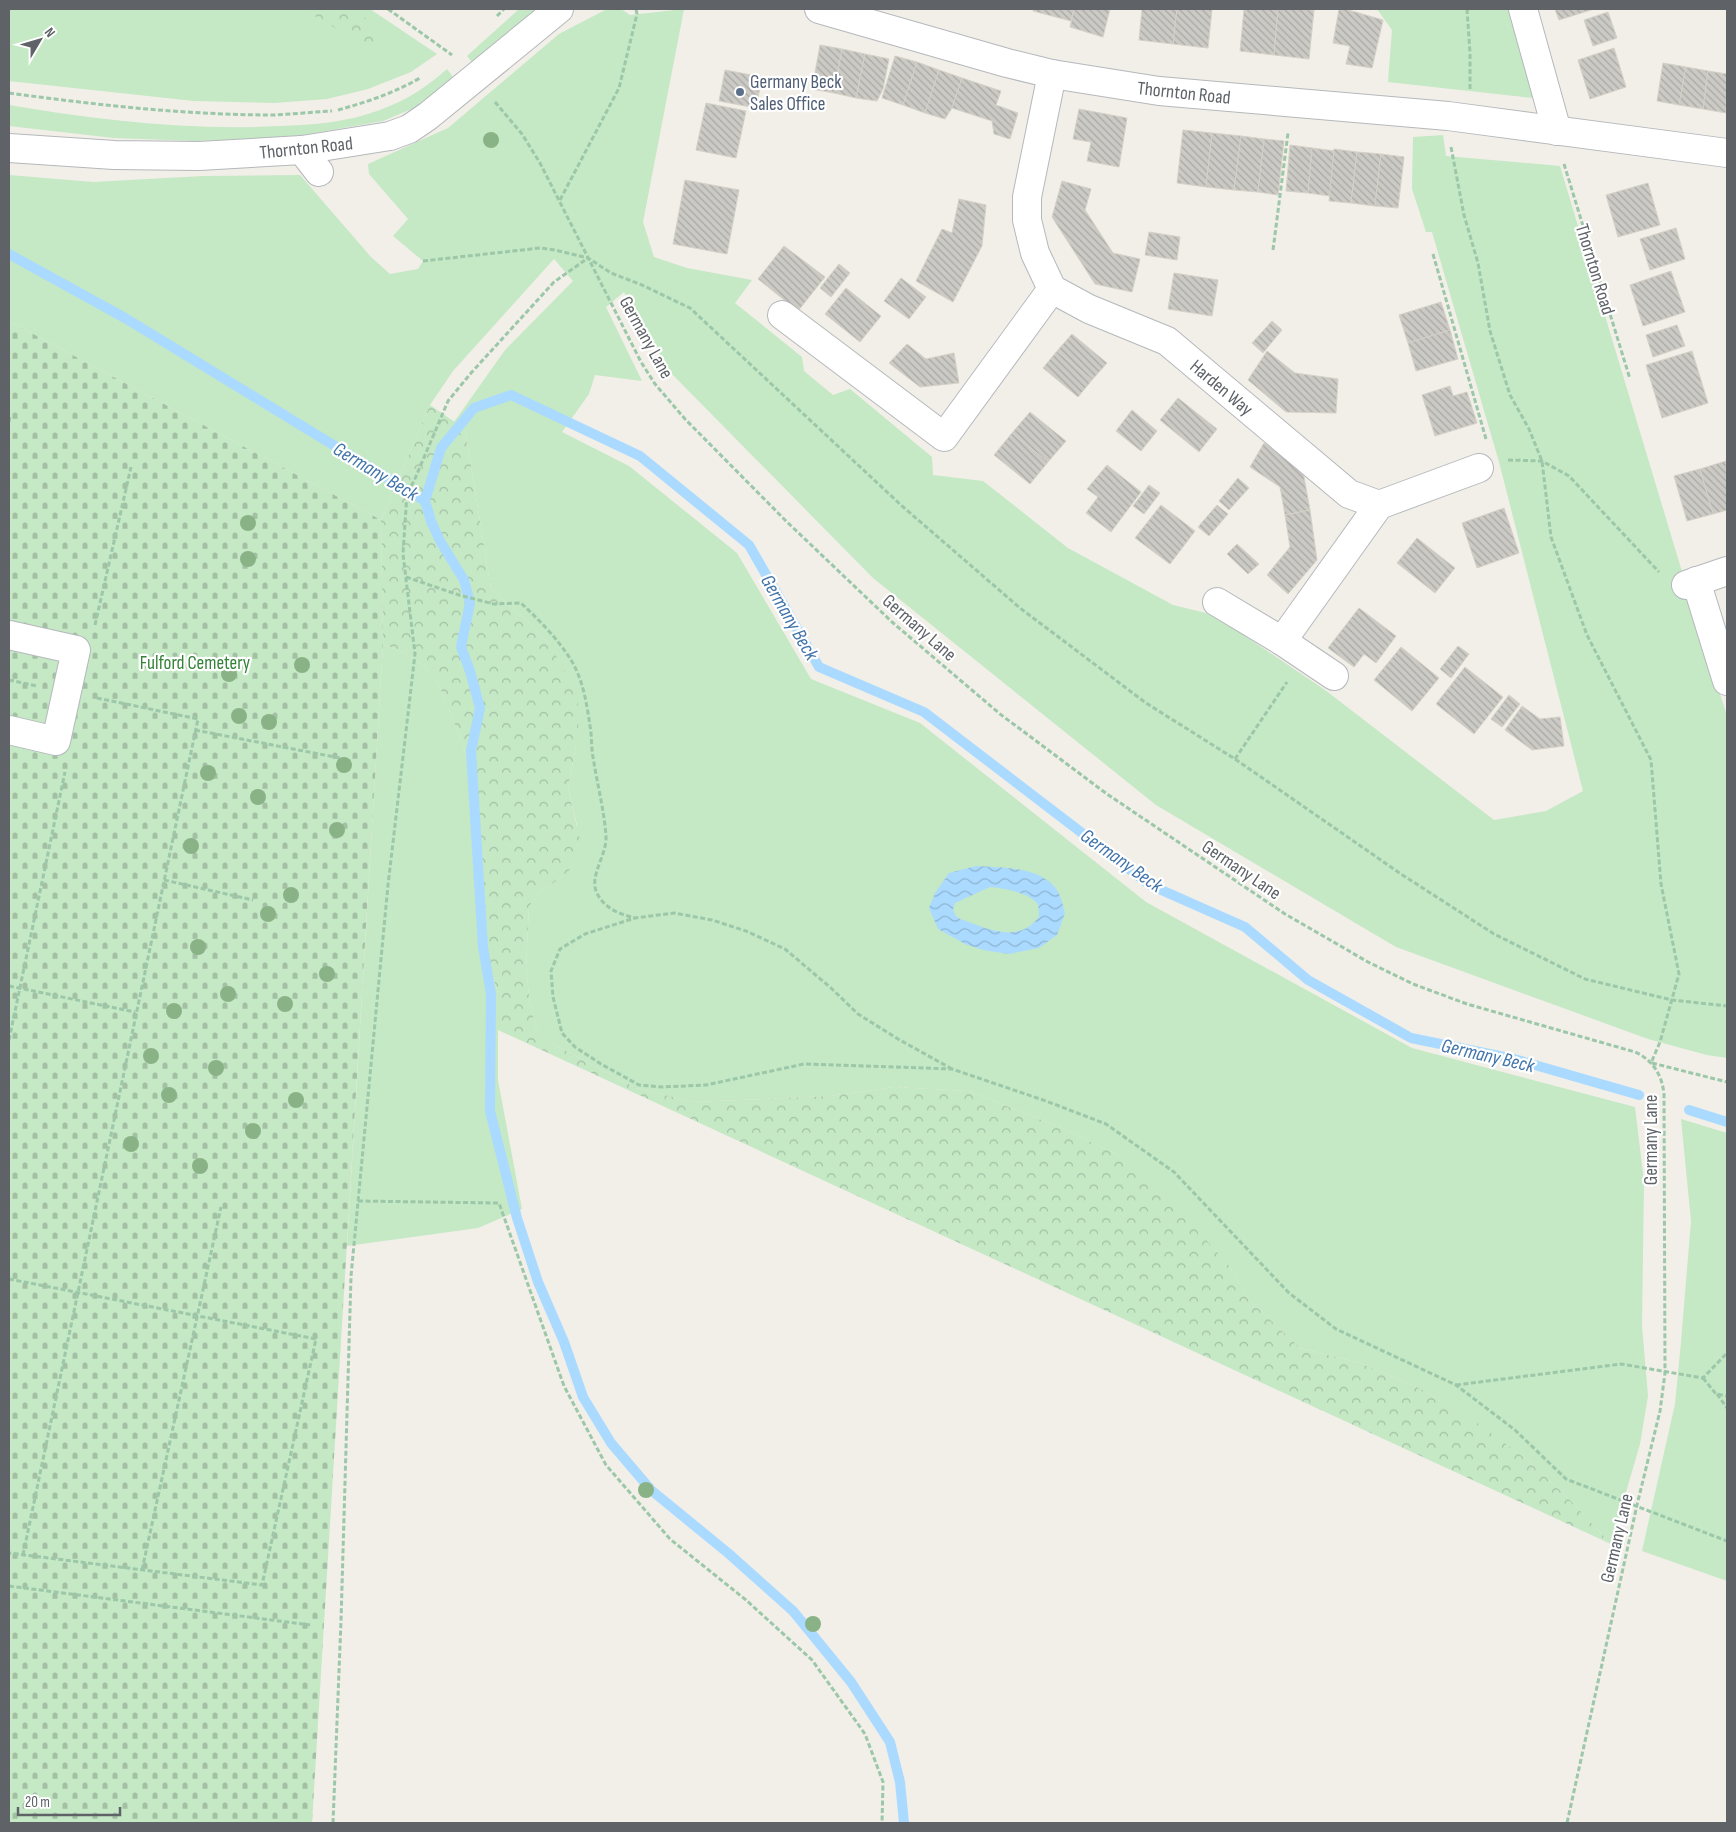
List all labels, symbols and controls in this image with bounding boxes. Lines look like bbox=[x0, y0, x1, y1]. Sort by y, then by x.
north arrow bbox=[15, 15, 65, 65]
text: N bbox=[41, 24, 59, 40]
place label: Germany Beck Sales Office bbox=[750, 71, 842, 116]
street label: Thornton Road bbox=[1136, 77, 1232, 110]
marker: Germany Beck Sales Office bbox=[734, 86, 746, 98]
street label: Thornton Road bbox=[258, 132, 354, 165]
street label: Thornton Road bbox=[1570, 221, 1619, 318]
street label: Germany Lane bbox=[614, 293, 678, 383]
street label: Harden Way bbox=[1185, 355, 1258, 422]
water label: Germany Beck bbox=[329, 437, 423, 507]
water label: Germany Beck bbox=[755, 570, 823, 665]
street label: Germany Lane bbox=[877, 590, 961, 667]
park label: Fulford Cemetery bbox=[140, 652, 251, 675]
water label: Germany Beck bbox=[1076, 824, 1168, 898]
street label: Germany Lane bbox=[1197, 835, 1285, 905]
water label: Germany Beck bbox=[1439, 1034, 1537, 1078]
street label: Germany Lane bbox=[1640, 1095, 1663, 1185]
street label: Germany Lane bbox=[1596, 1492, 1639, 1585]
scale bar bbox=[18, 1784, 120, 1816]
text: 20 m bbox=[25, 1793, 50, 1812]

